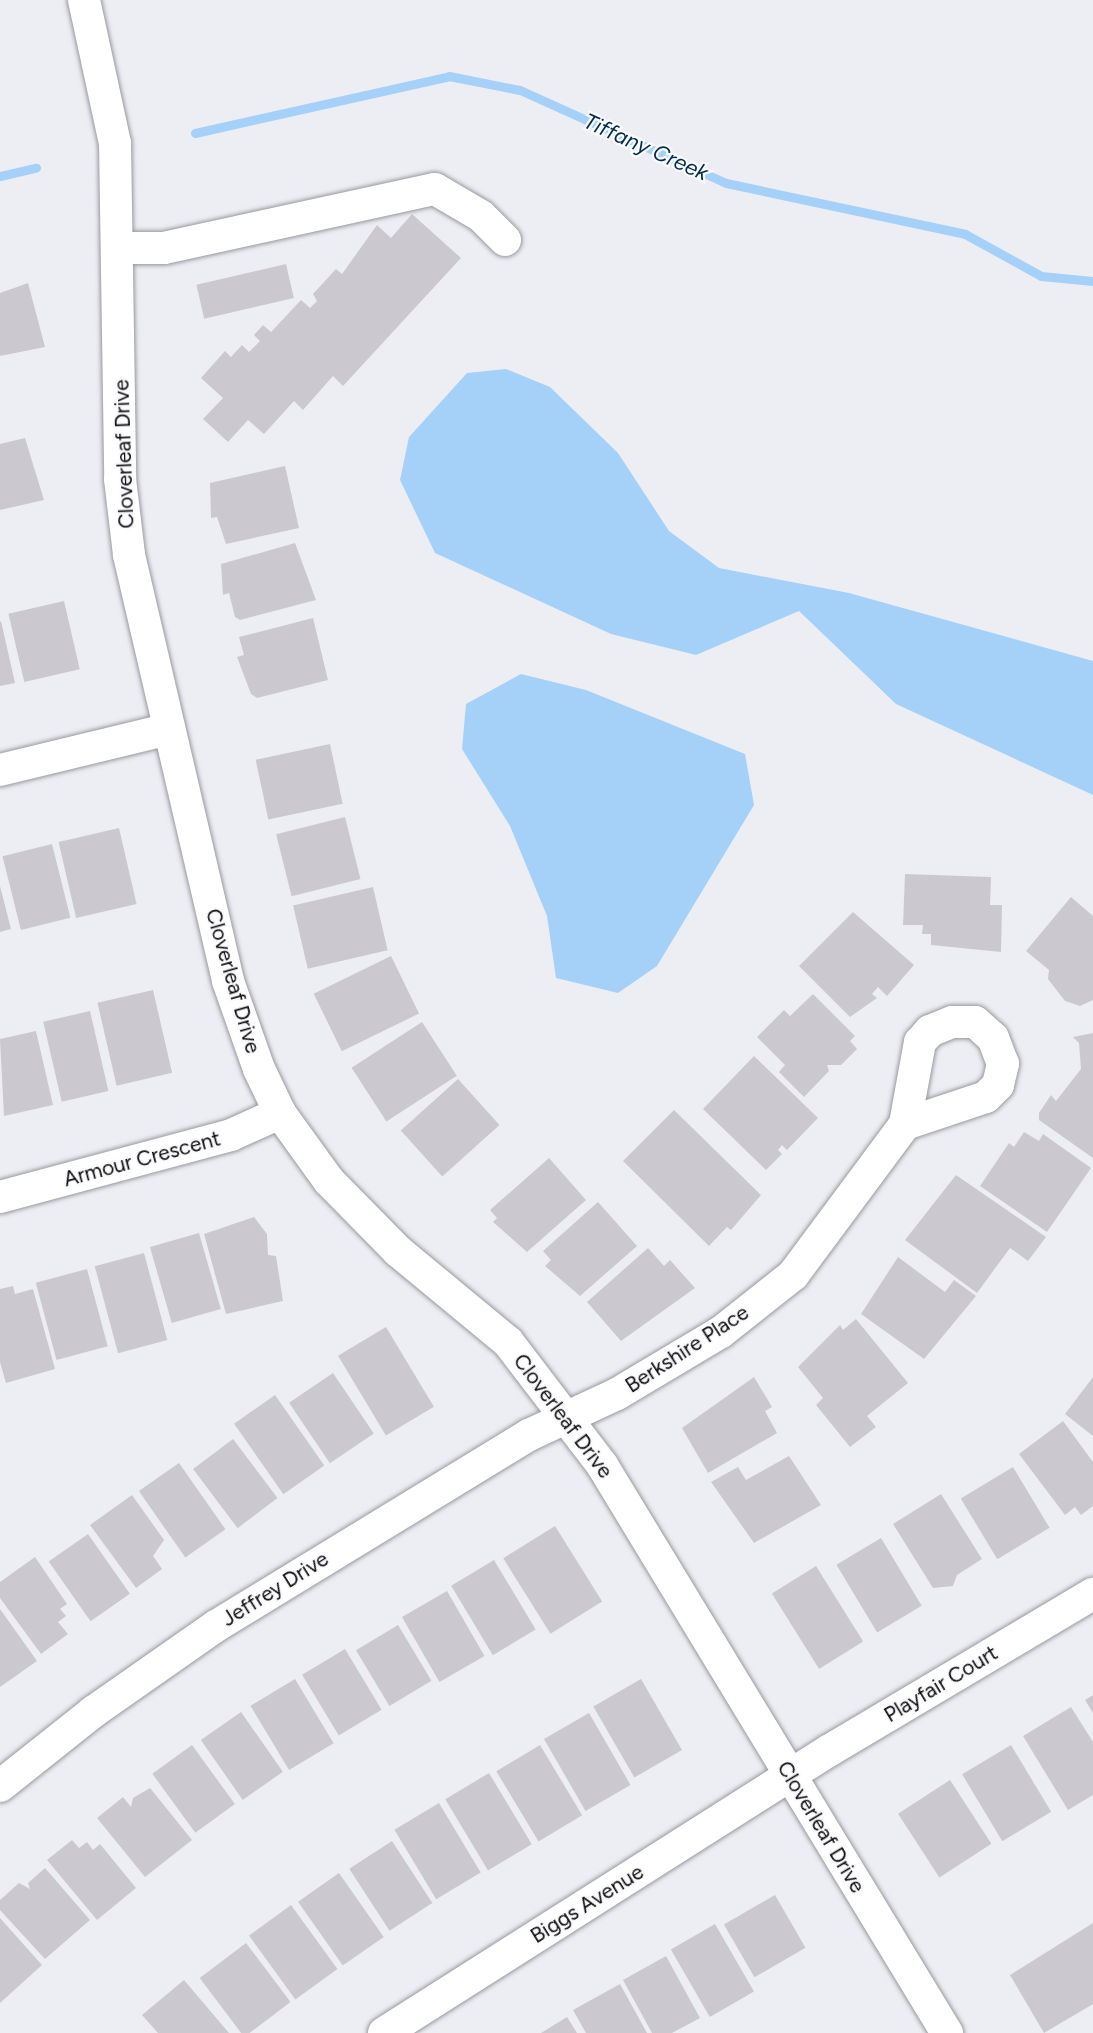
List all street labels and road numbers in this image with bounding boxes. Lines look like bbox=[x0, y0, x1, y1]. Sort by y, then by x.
street label: Cloverleaf Drive bbox=[109, 379, 139, 529]
street label: Cloverleaf Drive bbox=[200, 906, 266, 1056]
street label: Armour Crescent bbox=[61, 1126, 223, 1192]
street label: Berkshire Place bbox=[621, 1300, 753, 1398]
street label: Cloverleaf Drive bbox=[508, 1349, 618, 1483]
street label: Jeffrey Drive bbox=[217, 1546, 333, 1632]
street label: Playfair Court bbox=[880, 1640, 1002, 1728]
street label: Cloverleaf Drive bbox=[772, 1757, 870, 1897]
street label: Biggs Avenue bbox=[526, 1859, 648, 1949]

